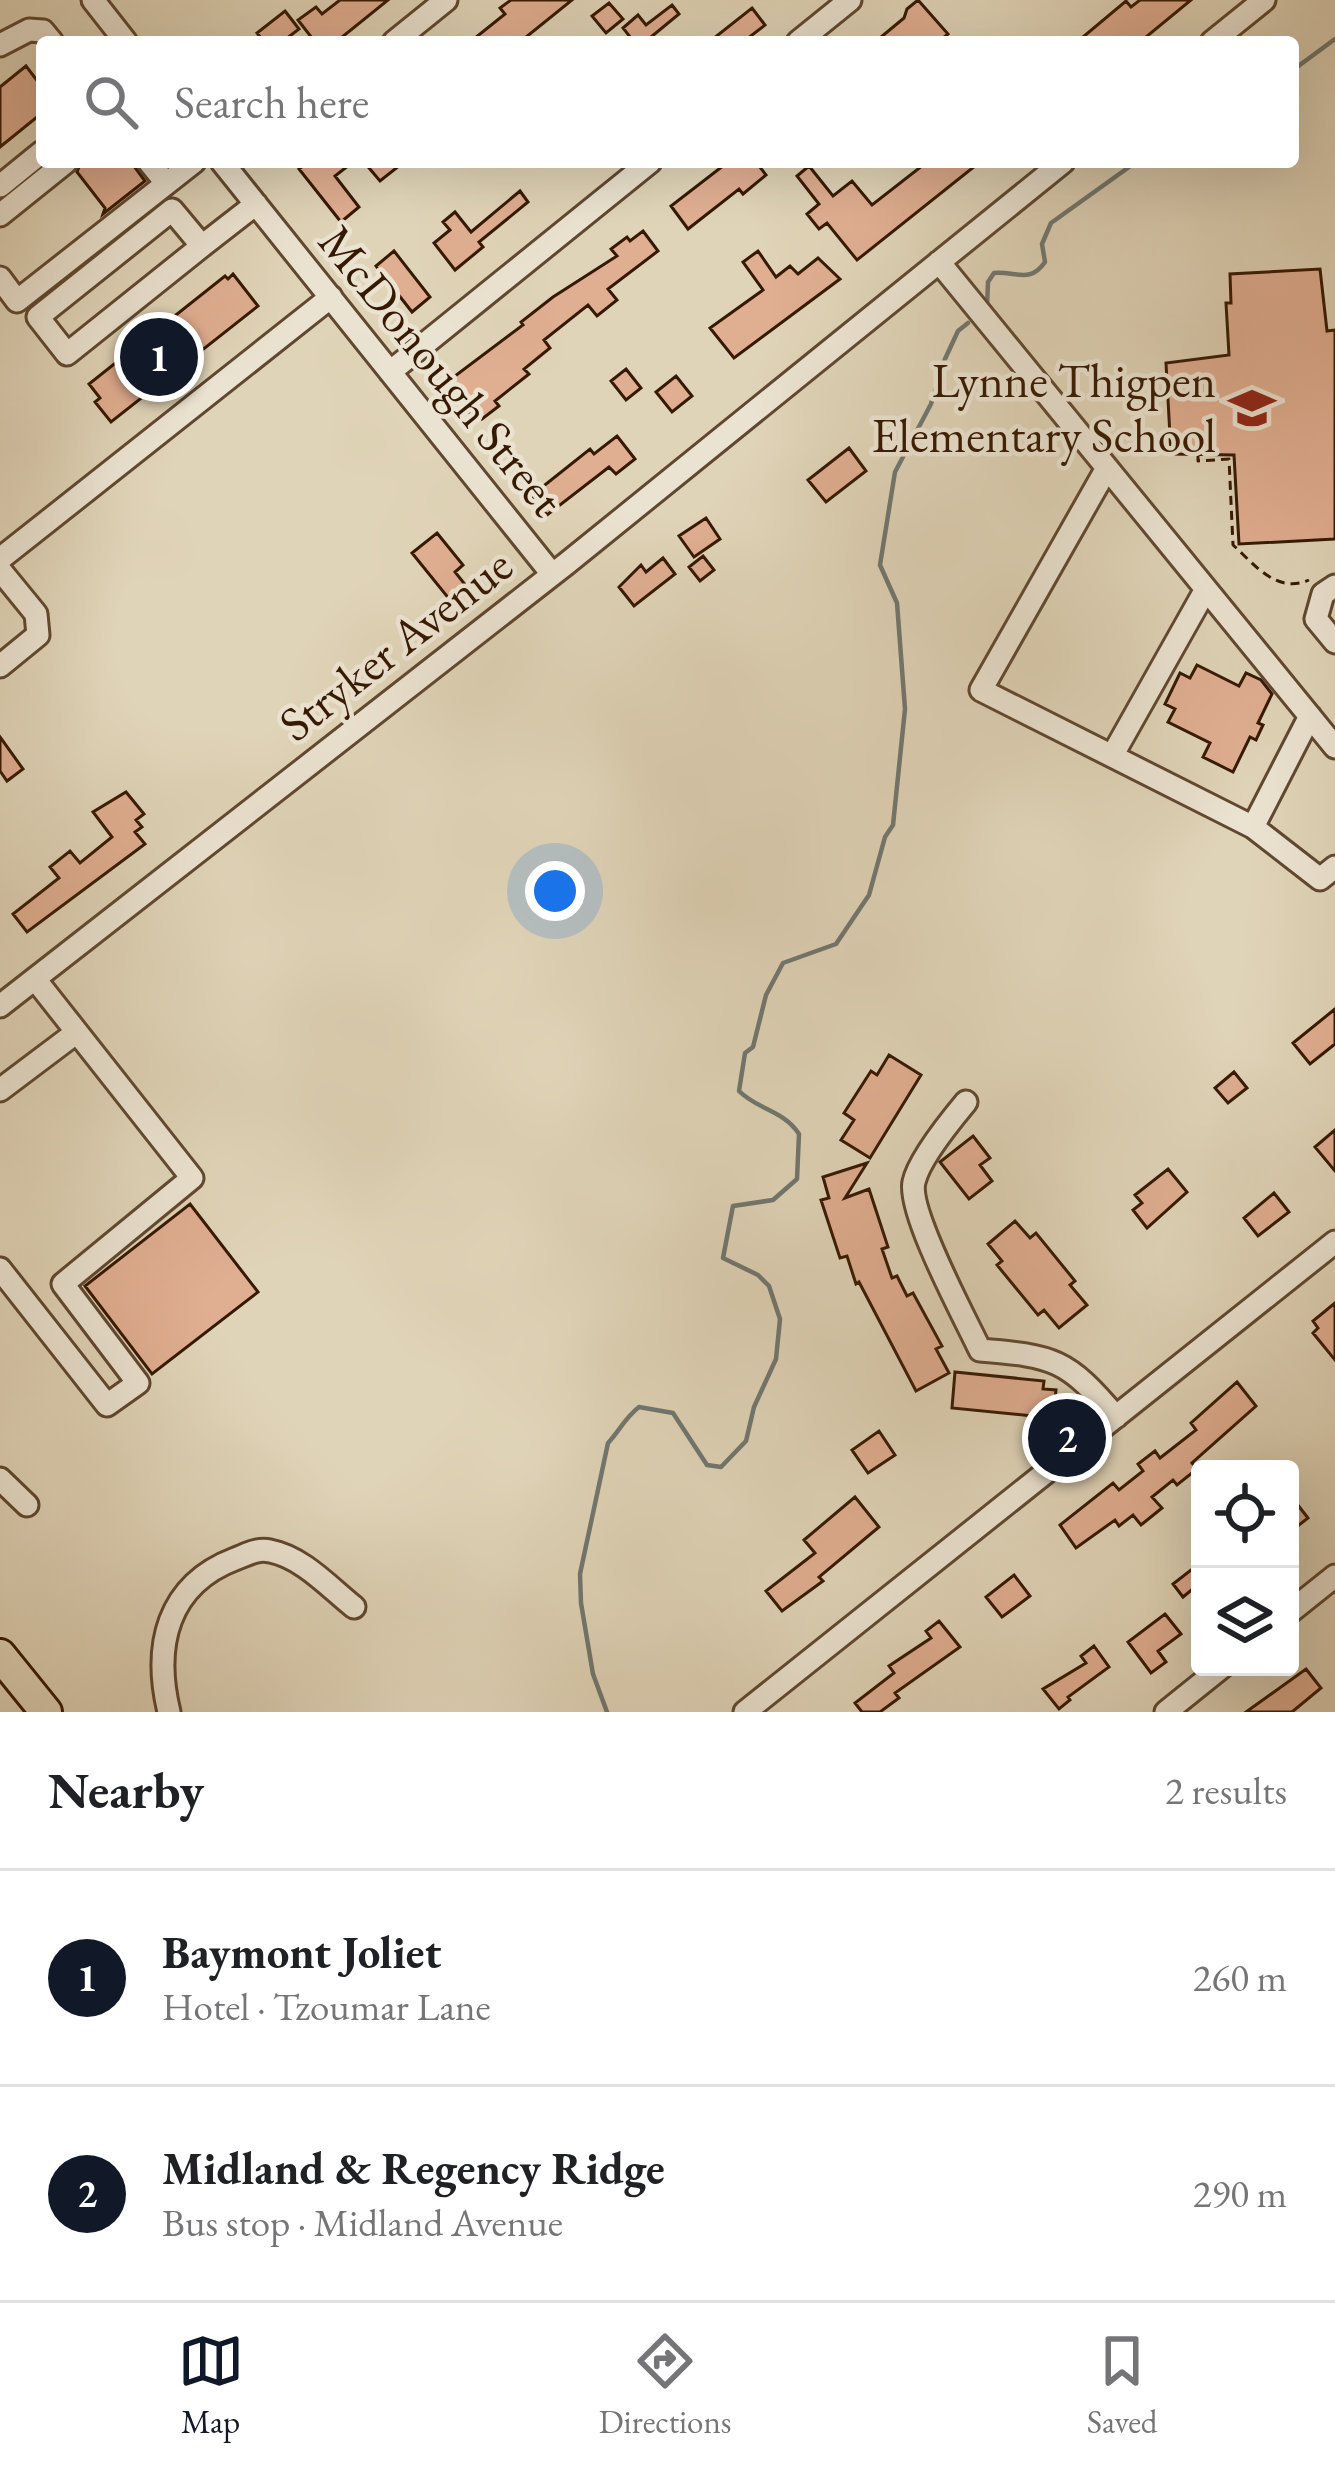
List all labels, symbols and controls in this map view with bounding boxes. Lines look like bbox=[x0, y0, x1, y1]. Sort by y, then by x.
search box bbox=[36, 36, 1299, 168]
icon: search bbox=[78, 69, 144, 135]
text: Search here bbox=[174, 73, 369, 131]
street label: McDonough Street bbox=[306, 212, 578, 528]
pin: 1 bbox=[120, 312, 198, 402]
place label: Lynne Thigpen Elementary School bbox=[872, 349, 1216, 466]
school or university icon: Lynne Thigpen Elementary School bbox=[1227, 383, 1277, 433]
street label: Stryker Avenue bbox=[266, 534, 524, 754]
your location bbox=[525, 861, 585, 921]
pin: 2 bbox=[1028, 1393, 1106, 1483]
map controls bbox=[1191, 1460, 1299, 1676]
button: locate bbox=[1191, 1460, 1299, 1568]
button: layers bbox=[1191, 1568, 1299, 1676]
text: Nearby bbox=[48, 1757, 204, 1823]
text: 2 results bbox=[1165, 1765, 1287, 1816]
text: Baymont Joliet bbox=[162, 1923, 441, 1981]
text: 1 bbox=[77, 1952, 97, 2003]
text: 260 m bbox=[1193, 1952, 1287, 2003]
text: Hotel · Tzoumar Lane bbox=[162, 1981, 491, 2032]
text: Midland & Regency Ridge bbox=[162, 2139, 665, 2197]
text: 2 bbox=[77, 2168, 97, 2219]
text: 290 m bbox=[1193, 2168, 1287, 2219]
text: Bus stop · Midland Avenue bbox=[162, 2197, 563, 2248]
tab: Map bbox=[178, 2328, 244, 2443]
tab: Directions bbox=[599, 2328, 732, 2443]
tab: Saved bbox=[1087, 2328, 1157, 2443]

